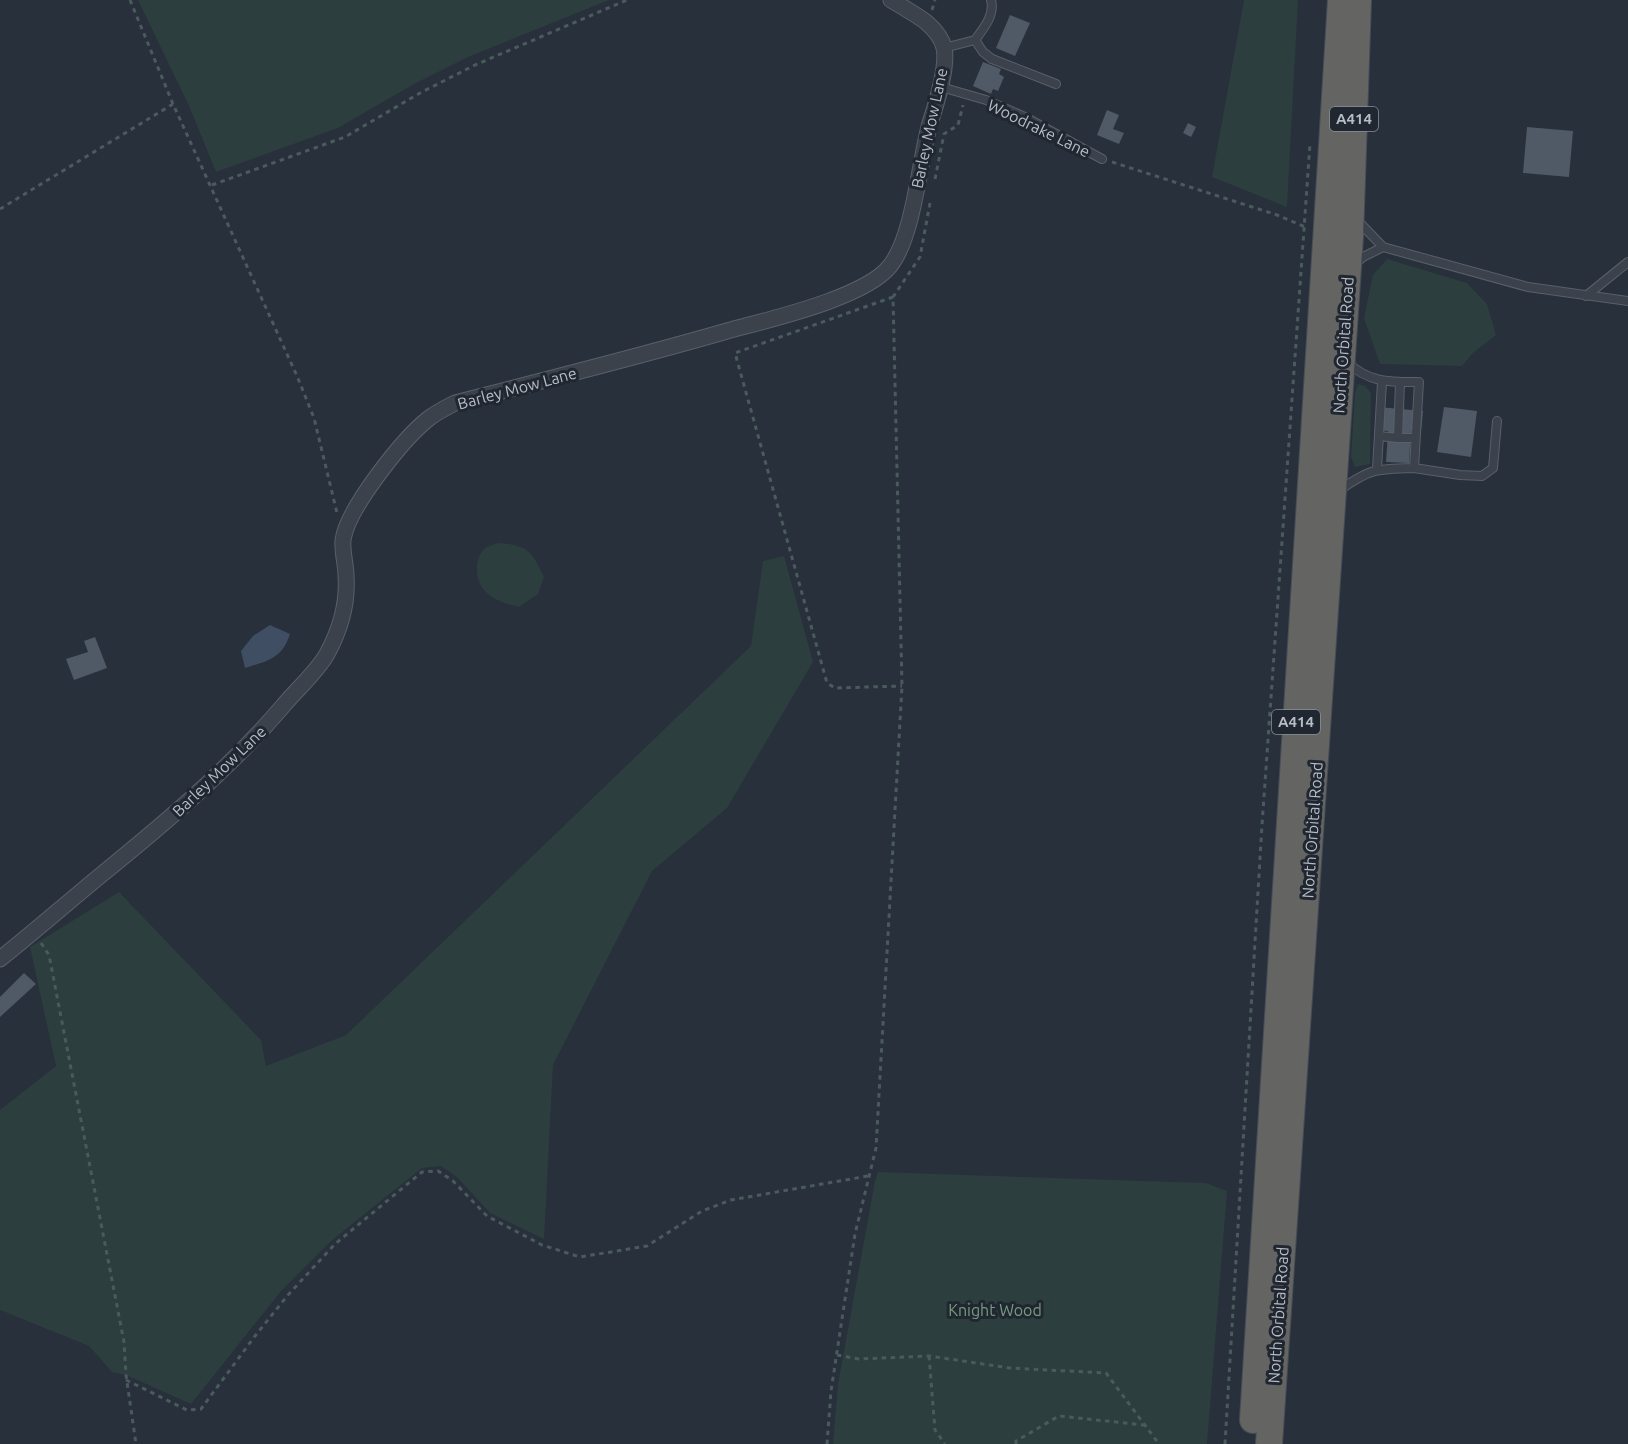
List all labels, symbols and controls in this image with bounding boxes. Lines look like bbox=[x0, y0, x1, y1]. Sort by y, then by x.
street label: Barley Mow Lane bbox=[907, 66, 951, 190]
street label: Woodrake Lane bbox=[985, 95, 1093, 161]
road number: A414 bbox=[1330, 107, 1378, 131]
street label: North Orbital Road bbox=[1329, 276, 1357, 414]
street label: Barley Mow Lane bbox=[455, 363, 579, 413]
road number: A414 bbox=[1272, 710, 1320, 734]
street label: Barley Mow Lane bbox=[169, 722, 269, 820]
street label: North Orbital Road bbox=[1298, 761, 1326, 899]
street label: North Orbital Road bbox=[1264, 1246, 1292, 1384]
park label: Knight Wood bbox=[948, 1301, 1042, 1319]

